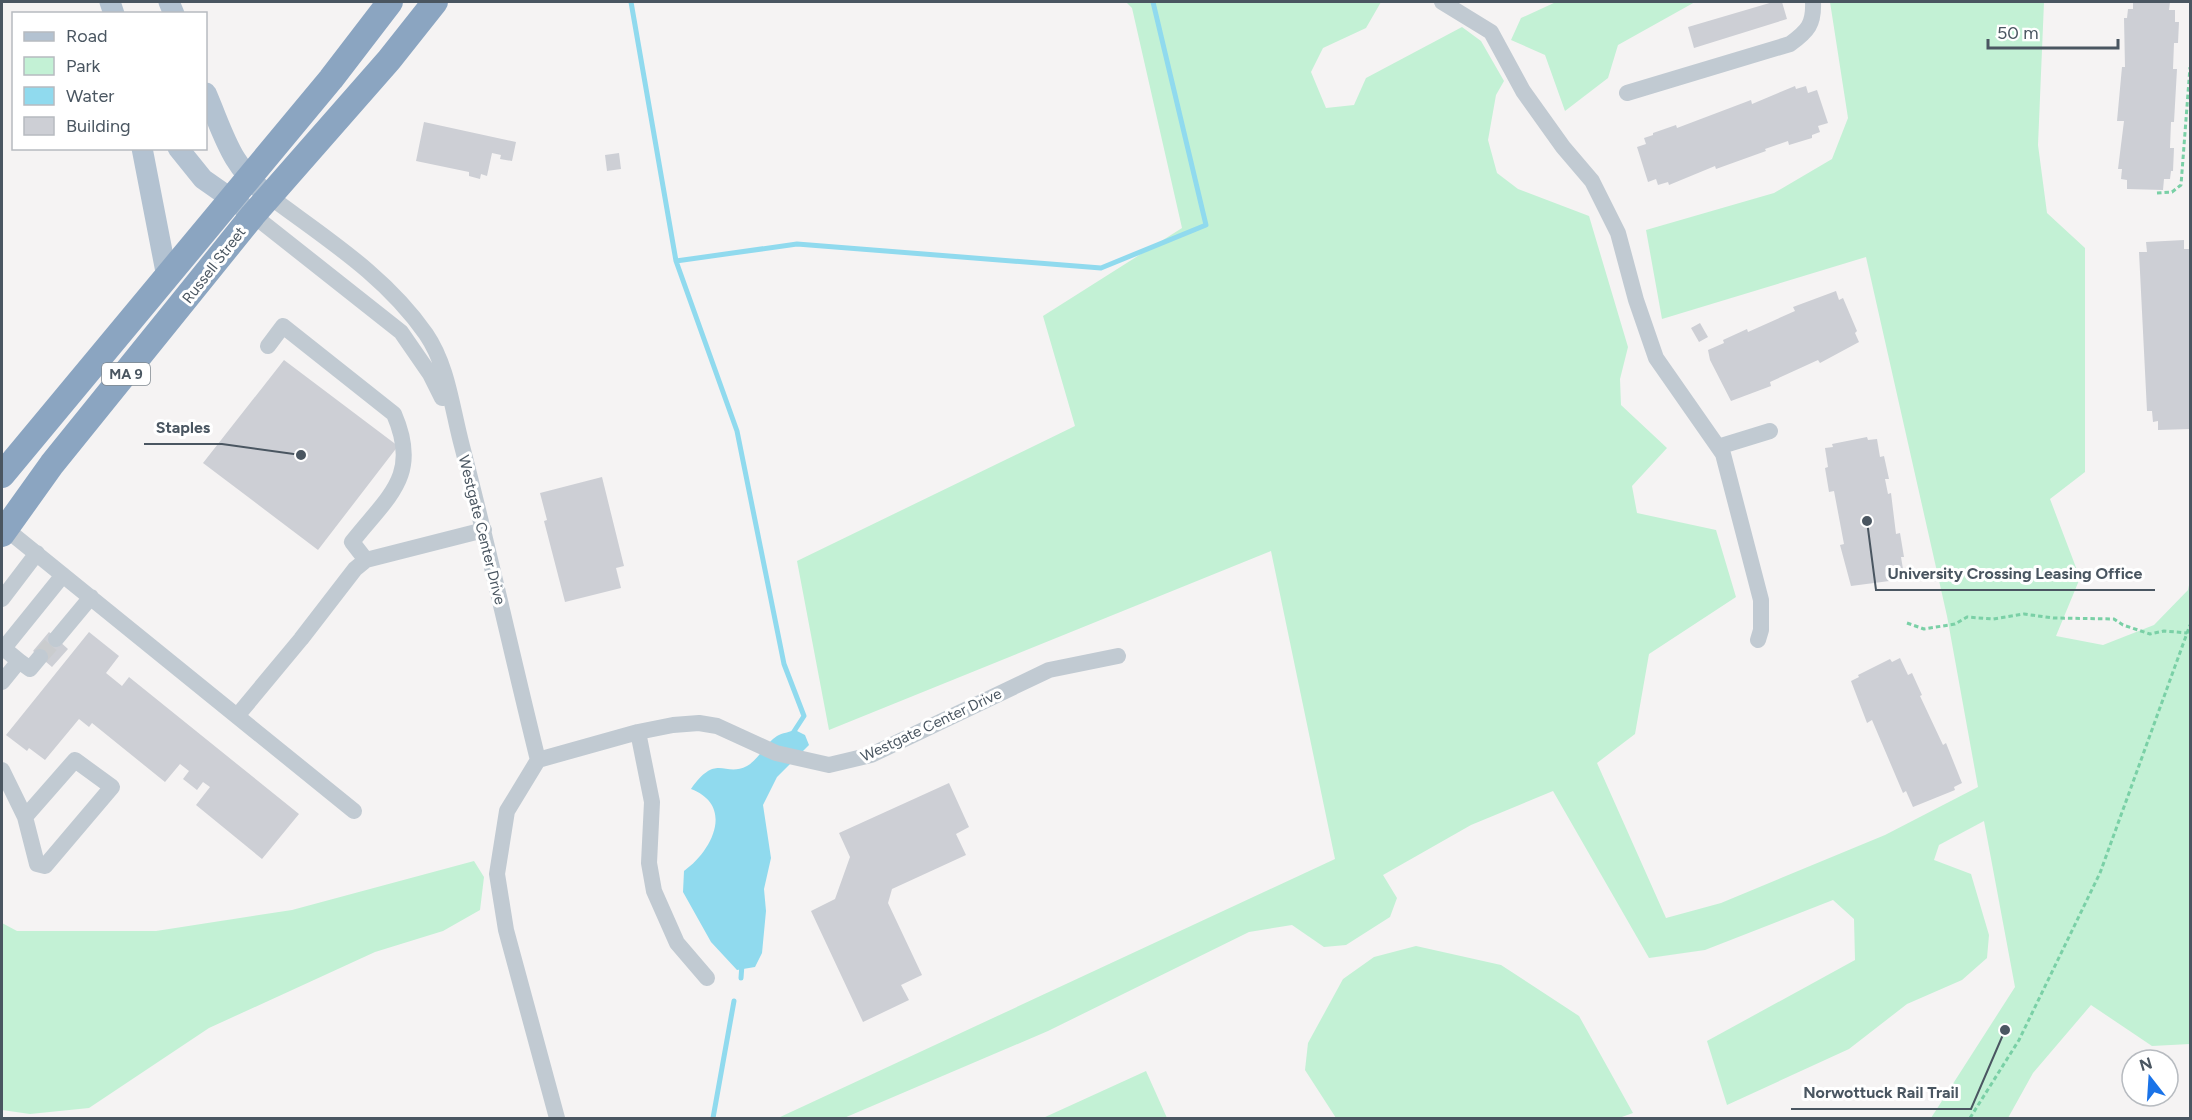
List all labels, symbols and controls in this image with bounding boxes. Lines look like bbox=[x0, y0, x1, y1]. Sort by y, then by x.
legend bbox=[12, 12, 207, 150]
scale bar bbox=[1988, 12, 2118, 50]
text: 50 m bbox=[1997, 22, 2039, 44]
text: Road bbox=[66, 25, 107, 47]
text: Park bbox=[66, 55, 101, 77]
text: Water bbox=[66, 85, 114, 107]
text: Building bbox=[66, 115, 131, 137]
street label: Russell Street bbox=[179, 223, 250, 307]
road number: MA 9 bbox=[102, 363, 150, 385]
callout: Staples bbox=[144, 410, 222, 444]
text: Staples bbox=[156, 418, 211, 437]
street label: Westgate Center Drive bbox=[455, 453, 509, 607]
callout: University Crossing Leasing Office bbox=[1876, 556, 2155, 590]
text: University Crossing Leasing Office bbox=[1888, 564, 2143, 583]
street label: Westgate Center Drive bbox=[858, 684, 1004, 766]
north arrow bbox=[2120, 1048, 2180, 1108]
text: N bbox=[2137, 1053, 2154, 1075]
callout: Norwottuck Rail Trail bbox=[1791, 1075, 1971, 1109]
text: Norwottuck Rail Trail bbox=[1803, 1083, 1959, 1102]

